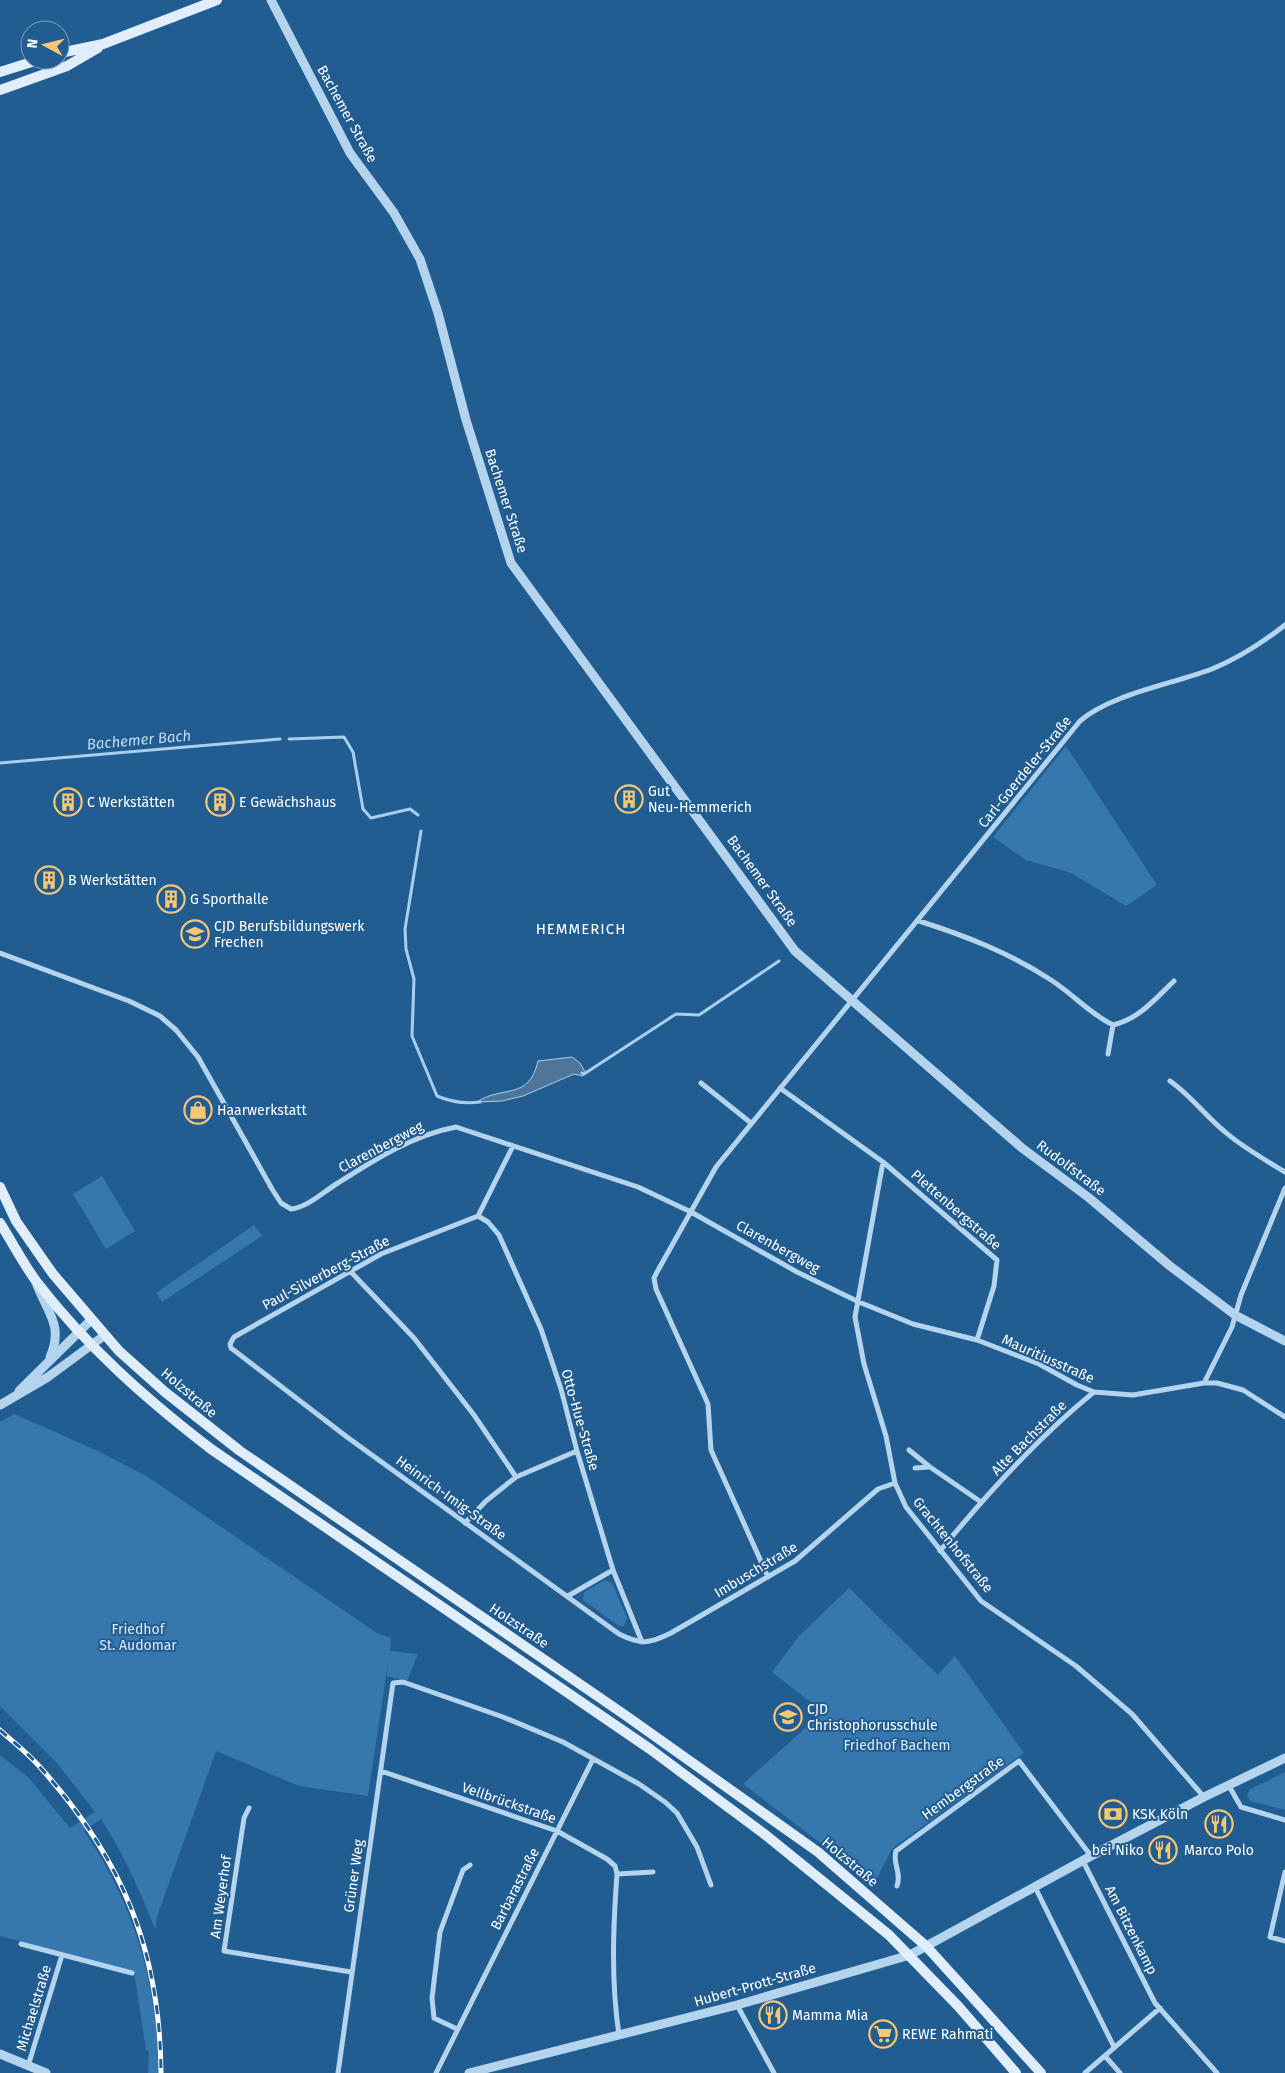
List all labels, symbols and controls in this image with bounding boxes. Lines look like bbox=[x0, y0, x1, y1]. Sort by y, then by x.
north arrow bbox=[20, 20, 70, 70]
text: N bbox=[24, 38, 42, 49]
street label: Bachemer Straße bbox=[313, 62, 381, 166]
street label: Bachemer Straße bbox=[481, 447, 531, 555]
street label: Carl-Goerdeler-Straße bbox=[975, 713, 1075, 831]
water label: Bachemer Bach bbox=[86, 726, 192, 754]
place label: Gut Neu-Hemmerich bbox=[648, 783, 752, 816]
building icon: Gut Neu-Hemmerich bbox=[614, 784, 644, 814]
building icon: C Werkstätten bbox=[53, 787, 83, 817]
building icon: E Gewächshaus bbox=[205, 787, 235, 817]
place label: C Werkstätten bbox=[87, 794, 175, 811]
place label: E Gewächshaus bbox=[239, 794, 337, 811]
street label: Bachemer Straße bbox=[723, 832, 801, 930]
building icon: B Werkstätten bbox=[34, 865, 64, 895]
place label: B Werkstätten bbox=[68, 872, 157, 889]
building icon: G Sporthalle bbox=[156, 884, 186, 914]
place label: G Sporthalle bbox=[190, 891, 269, 908]
place label: CJD Berufsbildungswerk Frechen bbox=[214, 918, 365, 951]
school or university icon: CJD Berufsbildungswerk Frechen bbox=[180, 919, 210, 949]
district label: HEMMERICH bbox=[536, 920, 626, 938]
shop icon: Haarwerkstatt bbox=[183, 1095, 213, 1125]
place label: Haarwerkstatt bbox=[217, 1102, 307, 1119]
street label: Clarenbergweg bbox=[336, 1117, 427, 1176]
street label: Rudolfstraße bbox=[1033, 1137, 1109, 1199]
street label: Plettenbergstraße bbox=[907, 1166, 1005, 1254]
street label: Clarenbergweg bbox=[733, 1217, 824, 1277]
street label: Paul-Silverberg-Straße bbox=[259, 1232, 393, 1314]
street label: Mauritiusstraße bbox=[999, 1331, 1097, 1387]
street label: Holzstraße bbox=[157, 1365, 221, 1421]
street label: Otto-Hue-Straße bbox=[557, 1367, 603, 1473]
street label: Alte Bachstraße bbox=[988, 1397, 1070, 1479]
street label: Heinrich-Imig-Straße bbox=[392, 1452, 510, 1544]
street label: Grachtenhofstraße bbox=[909, 1494, 997, 1596]
street label: Imbuschstraße bbox=[711, 1538, 801, 1602]
street label: Holzstraße bbox=[486, 1600, 552, 1652]
park label: Friedhof St. Audomar bbox=[99, 1621, 177, 1654]
place label: CJD Christophorusschule bbox=[807, 1701, 938, 1734]
school or university icon: CJD Christophorusschule bbox=[773, 1702, 803, 1732]
park label: Friedhof Bachem bbox=[843, 1737, 951, 1754]
street label: Hembergstraße bbox=[919, 1752, 1007, 1824]
street label: Vellbrückstraße bbox=[459, 1779, 559, 1827]
bank icon: KSK Köln bbox=[1098, 1799, 1128, 1829]
place label: KSK Köln bbox=[1132, 1806, 1188, 1823]
restaurant icon: Marco Polo bbox=[1204, 1809, 1234, 1839]
street label: Holzstraße bbox=[818, 1834, 882, 1890]
restaurant icon: bei Niko bbox=[1148, 1835, 1178, 1865]
street label: Grüner Weg bbox=[340, 1838, 368, 1914]
place label: bei Niko bbox=[1092, 1842, 1144, 1859]
place label: Marco Polo bbox=[1184, 1842, 1254, 1859]
street label: Barbarastraße bbox=[487, 1845, 543, 1933]
street label: Am Weyerhof bbox=[207, 1853, 235, 1940]
street label: Am Bitzenkamp bbox=[1101, 1882, 1161, 1978]
street label: Hubert-Prott-Straße bbox=[692, 1959, 818, 2011]
street label: Michaelstraße bbox=[13, 1963, 55, 2053]
restaurant icon: Mamma Mia bbox=[758, 2000, 788, 2030]
place label: Mamma Mia bbox=[792, 2007, 868, 2024]
supermarket icon: REWE Rahmati bbox=[868, 2019, 898, 2049]
place label: REWE Rahmati bbox=[902, 2026, 994, 2043]

